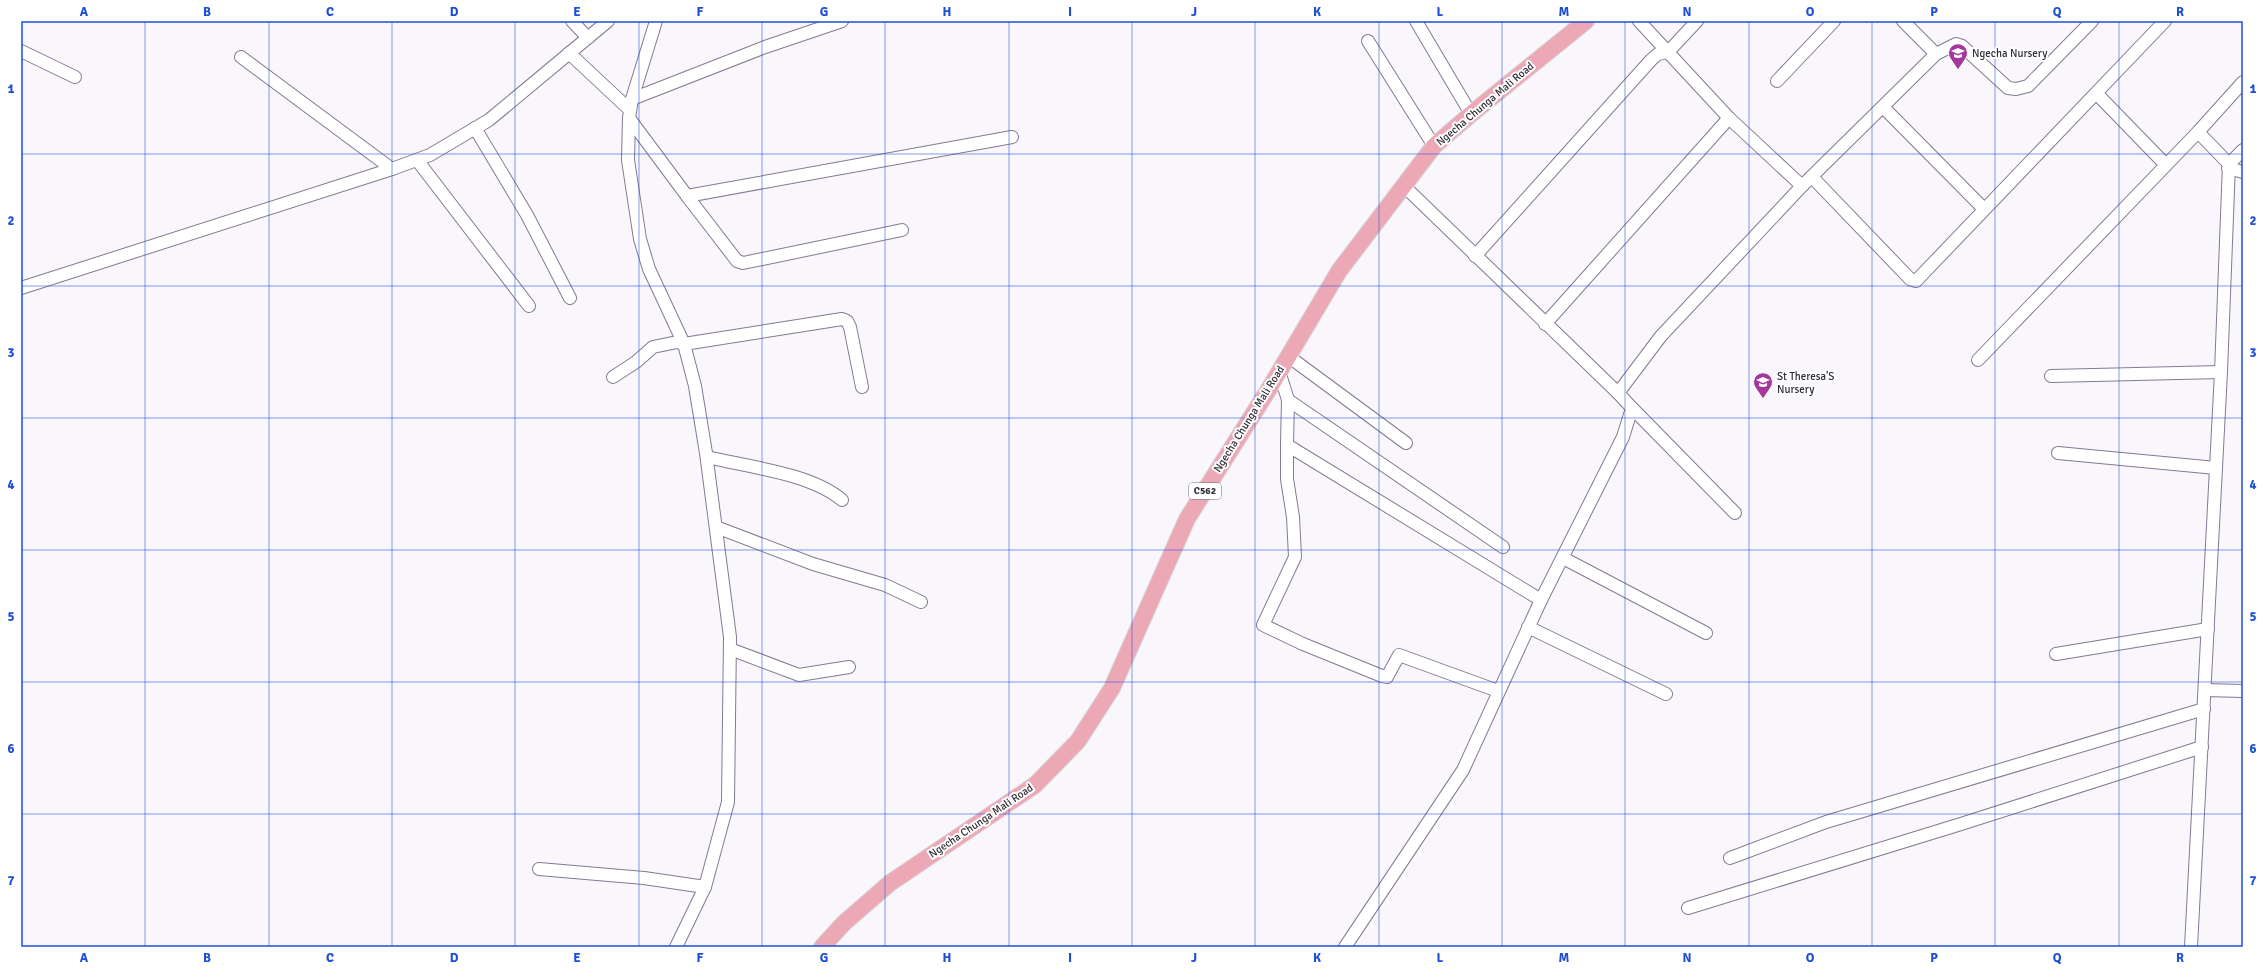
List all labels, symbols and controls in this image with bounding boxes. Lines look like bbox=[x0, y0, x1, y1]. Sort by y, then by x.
text: A bbox=[80, 4, 89, 20]
text: B bbox=[203, 4, 211, 20]
text: C bbox=[326, 4, 334, 20]
text: D bbox=[450, 4, 459, 20]
text: E bbox=[573, 4, 581, 20]
text: F bbox=[697, 4, 704, 20]
text: G bbox=[820, 4, 828, 20]
text: H bbox=[943, 4, 951, 20]
text: I bbox=[1068, 4, 1072, 20]
text: J bbox=[1191, 4, 1197, 20]
text: K bbox=[1313, 4, 1321, 20]
text: L bbox=[1437, 4, 1444, 20]
text: M bbox=[1559, 4, 1570, 20]
text: N bbox=[1682, 4, 1692, 20]
text: O bbox=[1806, 4, 1815, 20]
text: P bbox=[1930, 4, 1938, 20]
text: Q bbox=[2053, 4, 2062, 20]
text: R bbox=[2176, 4, 2184, 20]
school or university icon: Ngecha Nursery bbox=[1947, 42, 1969, 70]
place label: Ngecha Nursery bbox=[1972, 47, 2048, 60]
street label: Ngecha Chunga Mali Road bbox=[1434, 59, 1536, 149]
text: 1 bbox=[7, 81, 15, 97]
text: 1 bbox=[2249, 81, 2257, 97]
text: 2 bbox=[7, 213, 15, 229]
text: 2 bbox=[2249, 213, 2257, 229]
text: 3 bbox=[7, 345, 15, 361]
text: 3 bbox=[2249, 345, 2257, 361]
street label: Ngecha Chunga Mali Road bbox=[1211, 363, 1287, 475]
place label: St Theresa'S Nursery bbox=[1777, 370, 1834, 396]
school or university icon: St Theresa'S Nursery bbox=[1752, 371, 1774, 399]
text: 4 bbox=[7, 477, 15, 493]
text: 4 bbox=[2249, 477, 2257, 493]
road number: C562 bbox=[1189, 483, 1221, 499]
text: 5 bbox=[7, 609, 15, 625]
text: 5 bbox=[2249, 609, 2257, 625]
text: 6 bbox=[7, 741, 15, 757]
text: 6 bbox=[2249, 741, 2257, 757]
street label: Ngecha Chunga Mali Road bbox=[926, 781, 1036, 861]
text: 7 bbox=[7, 873, 15, 889]
text: 7 bbox=[2249, 873, 2257, 889]
text: A bbox=[80, 950, 89, 966]
text: B bbox=[203, 950, 211, 966]
text: C bbox=[326, 950, 334, 966]
text: D bbox=[450, 950, 459, 966]
text: E bbox=[573, 950, 581, 966]
text: F bbox=[697, 950, 704, 966]
text: G bbox=[820, 950, 828, 966]
text: H bbox=[943, 950, 951, 966]
text: I bbox=[1068, 950, 1072, 966]
text: J bbox=[1191, 950, 1197, 966]
text: K bbox=[1313, 950, 1321, 966]
text: L bbox=[1437, 950, 1444, 966]
text: M bbox=[1559, 950, 1570, 966]
text: N bbox=[1682, 950, 1692, 966]
text: O bbox=[1806, 950, 1815, 966]
text: P bbox=[1930, 950, 1938, 966]
text: Q bbox=[2053, 950, 2062, 966]
text: R bbox=[2176, 950, 2184, 966]

